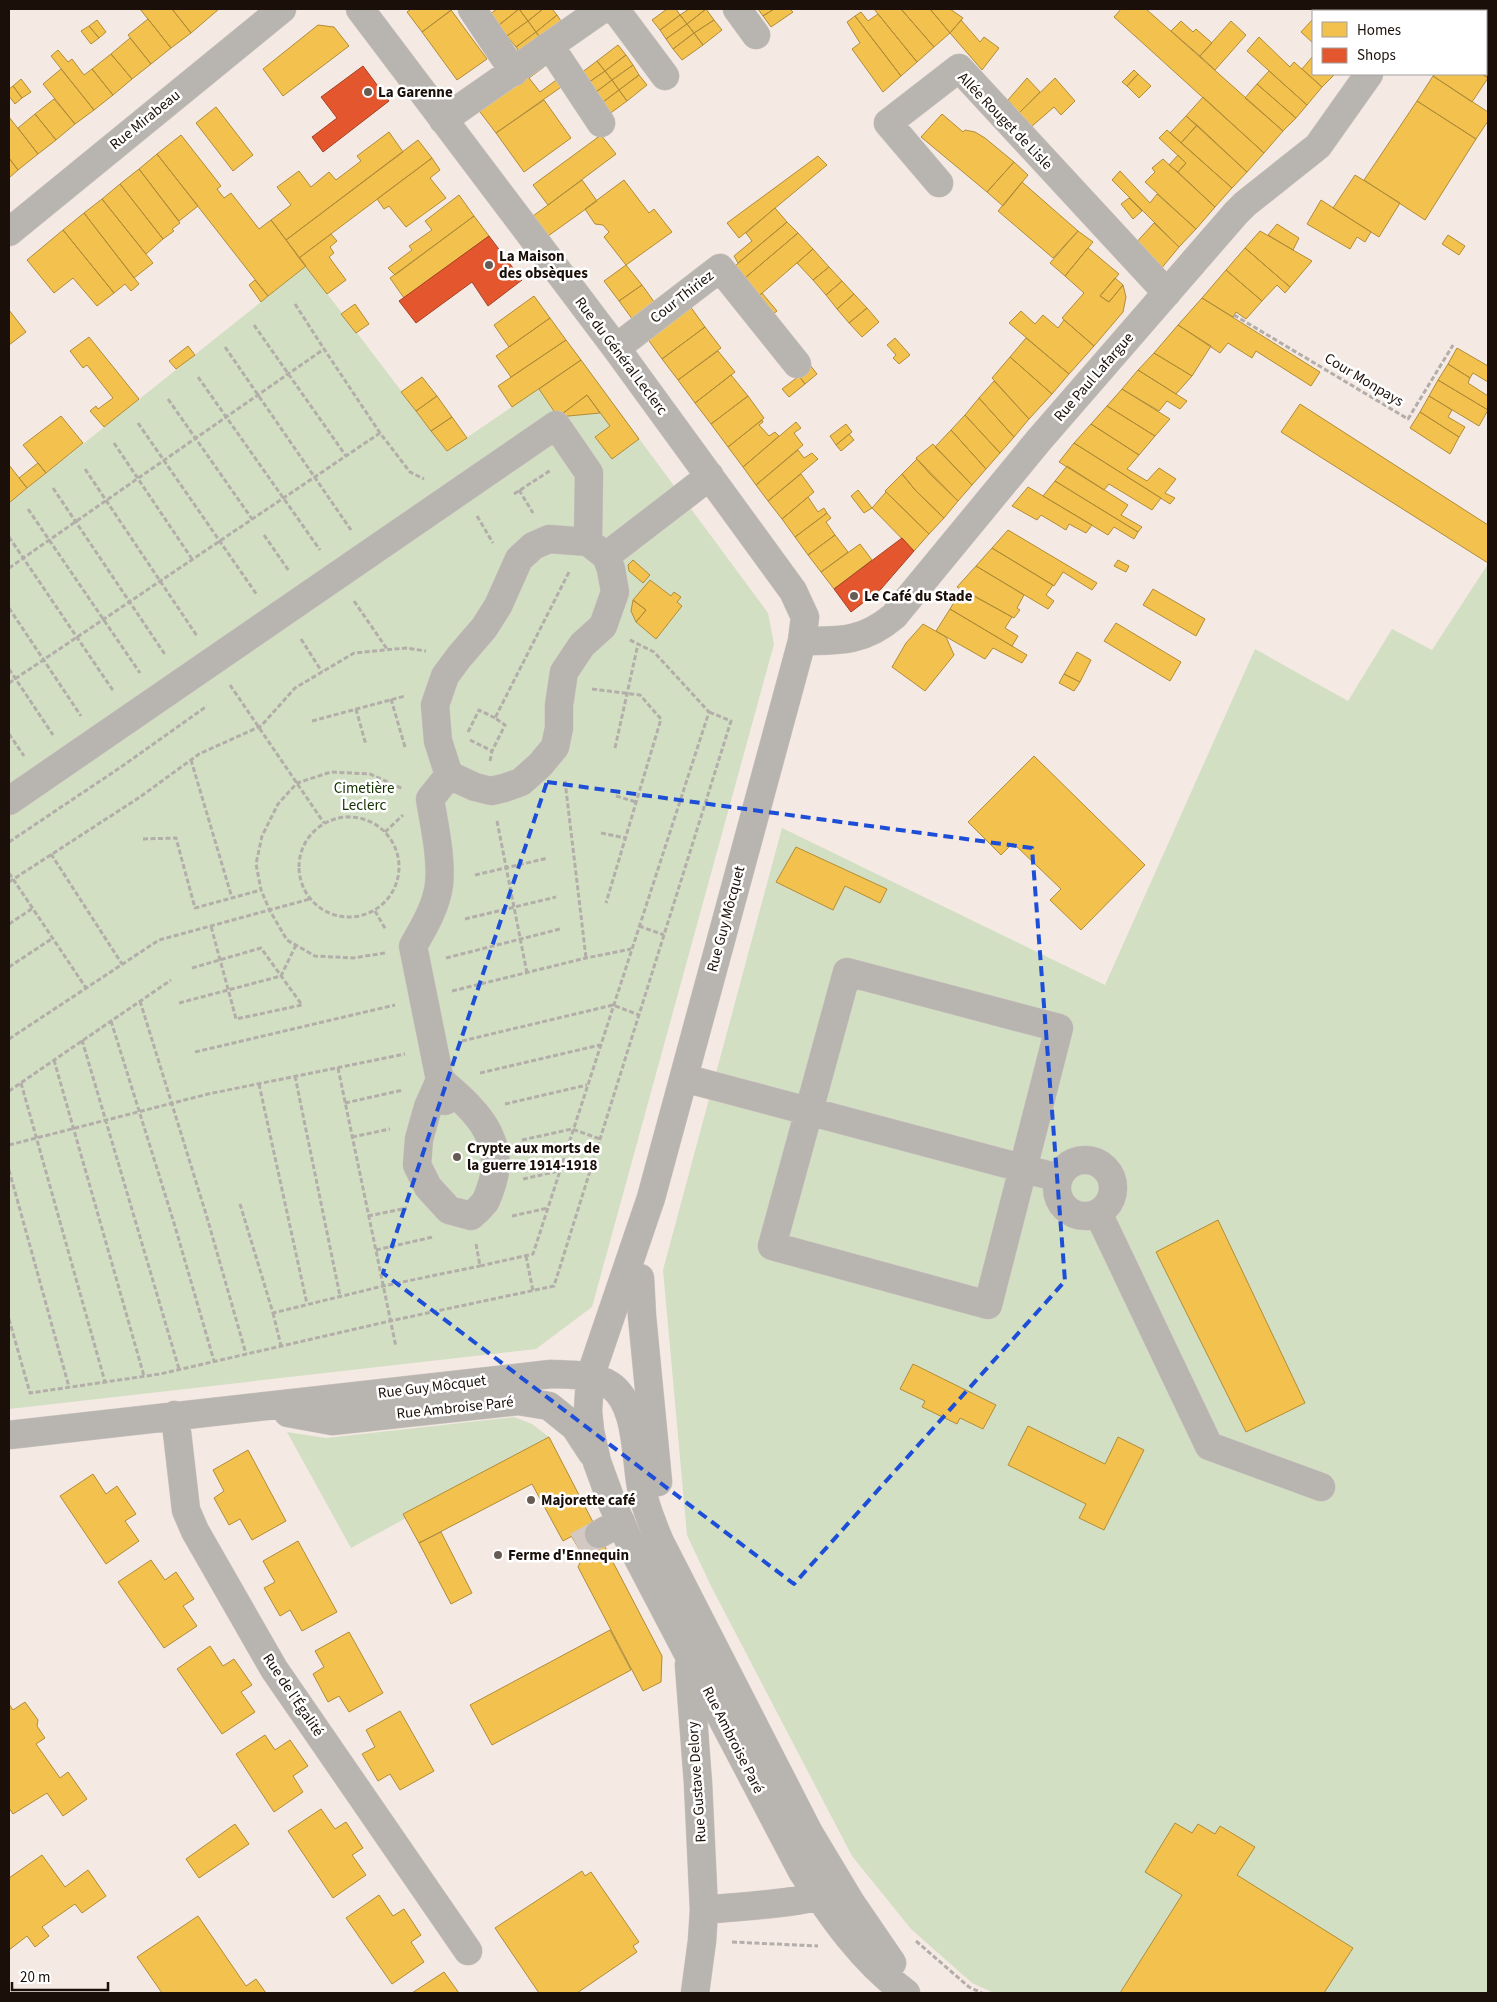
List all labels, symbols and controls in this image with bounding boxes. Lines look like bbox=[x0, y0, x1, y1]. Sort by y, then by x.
legend bbox=[1312, 10, 1487, 75]
text: Homes bbox=[1357, 20, 1401, 41]
text: Shops bbox=[1357, 45, 1396, 66]
street label: Allée Rouget de Lisle bbox=[953, 68, 1057, 174]
place label: La Garenne bbox=[378, 82, 453, 103]
street label: Rue Mirabeau bbox=[105, 85, 185, 155]
marker: La Garenne bbox=[362, 86, 374, 98]
place label: La Maison des obsèques bbox=[499, 246, 588, 284]
marker: La Maison des obsèques bbox=[483, 259, 495, 271]
street label: Cour Thiriez bbox=[646, 265, 718, 329]
street label: Rue du Général Leclerc bbox=[570, 293, 672, 419]
street label: Rue Paul Lafargue bbox=[1049, 328, 1139, 426]
street label: Cour Monpays bbox=[1320, 348, 1408, 412]
place label: Le Café du Stade bbox=[864, 586, 973, 607]
marker: Le Café du Stade bbox=[848, 590, 860, 602]
park label: Cimetière Leclerc bbox=[334, 778, 394, 816]
street label: Rue Guy Môcquet bbox=[702, 864, 750, 974]
place label: Crypte aux morts de la guerre 1914-1918 bbox=[467, 1138, 600, 1176]
marker: Crypte aux morts de la guerre 1914-1918 bbox=[451, 1151, 463, 1163]
street label: Rue Guy Môcquet bbox=[377, 1370, 487, 1404]
street label: Rue Ambroise Paré bbox=[395, 1391, 515, 1425]
place label: Majorette café bbox=[541, 1490, 636, 1511]
marker: Majorette café bbox=[525, 1494, 537, 1506]
place label: Ferme d'Ennequin bbox=[508, 1545, 629, 1566]
marker: Ferme d'Ennequin bbox=[492, 1549, 504, 1561]
street label: Rue de l'Égalité bbox=[257, 1649, 329, 1741]
street label: Rue Ambroise Paré bbox=[697, 1683, 769, 1797]
street label: Rue Gustave Delory bbox=[682, 1721, 712, 1843]
scale bar bbox=[12, 1960, 109, 1992]
text: 20 m bbox=[20, 1967, 50, 1988]

